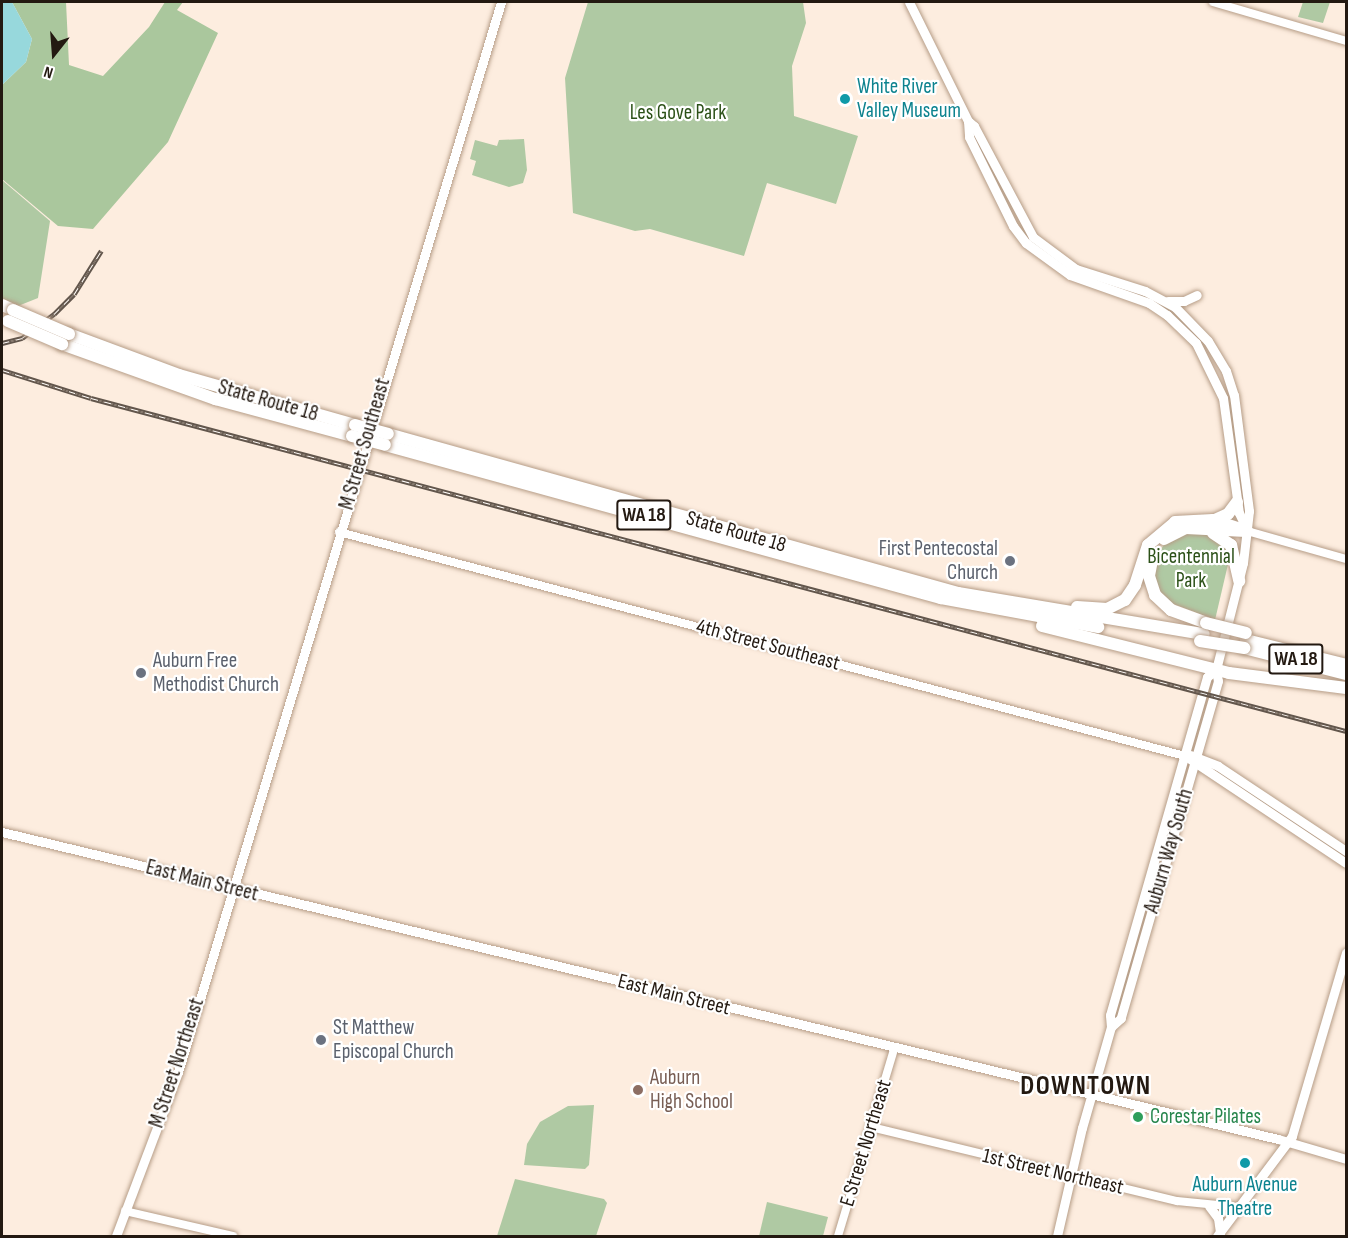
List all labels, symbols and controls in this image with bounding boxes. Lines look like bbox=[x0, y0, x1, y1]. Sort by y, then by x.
north arrow bbox=[24, 24, 84, 84]
text: N bbox=[42, 61, 55, 82]
place label: White River Valley Museum bbox=[857, 74, 961, 124]
marker: White River Valley Museum bbox=[838, 92, 852, 106]
park label: Les Gove Park bbox=[630, 100, 726, 126]
street label: State Route 18 bbox=[215, 375, 321, 427]
street label: M Street Southeast bbox=[334, 375, 396, 513]
road number: WA 18 bbox=[616, 498, 672, 532]
street label: State Route 18 bbox=[683, 506, 789, 558]
place label: First Pentecostal Church bbox=[879, 536, 998, 586]
park label: Bicentennial Park bbox=[1147, 544, 1235, 594]
marker: First Pentecostal Church bbox=[1003, 554, 1017, 568]
street label: 4th Street Southeast bbox=[693, 614, 843, 676]
road number: WA 18 bbox=[1268, 642, 1324, 676]
place label: Auburn Free Methodist Church bbox=[153, 648, 279, 698]
marker: Auburn Free Methodist Church bbox=[134, 666, 148, 680]
street label: Auburn Way South bbox=[1139, 786, 1199, 916]
street label: East Main Street bbox=[143, 855, 261, 907]
street label: East Main Street bbox=[615, 969, 733, 1021]
street label: M Street Northeast bbox=[144, 995, 210, 1131]
place label: St Matthew Episcopal Church bbox=[333, 1015, 454, 1065]
marker: St Matthew Episcopal Church bbox=[314, 1033, 328, 1047]
place label: Auburn High School bbox=[650, 1065, 733, 1115]
district label: DOWNTOWN bbox=[1020, 1071, 1152, 1103]
street label: E Street Northeast bbox=[835, 1077, 897, 1209]
marker: Auburn High School bbox=[631, 1083, 645, 1097]
place label: Corestar Pilates bbox=[1150, 1104, 1261, 1130]
marker: Corestar Pilates bbox=[1131, 1110, 1145, 1124]
street label: 1st Street Northeast bbox=[980, 1144, 1126, 1200]
marker: Auburn Avenue Theatre bbox=[1238, 1156, 1252, 1170]
place label: Auburn Avenue Theatre bbox=[1193, 1172, 1297, 1222]

